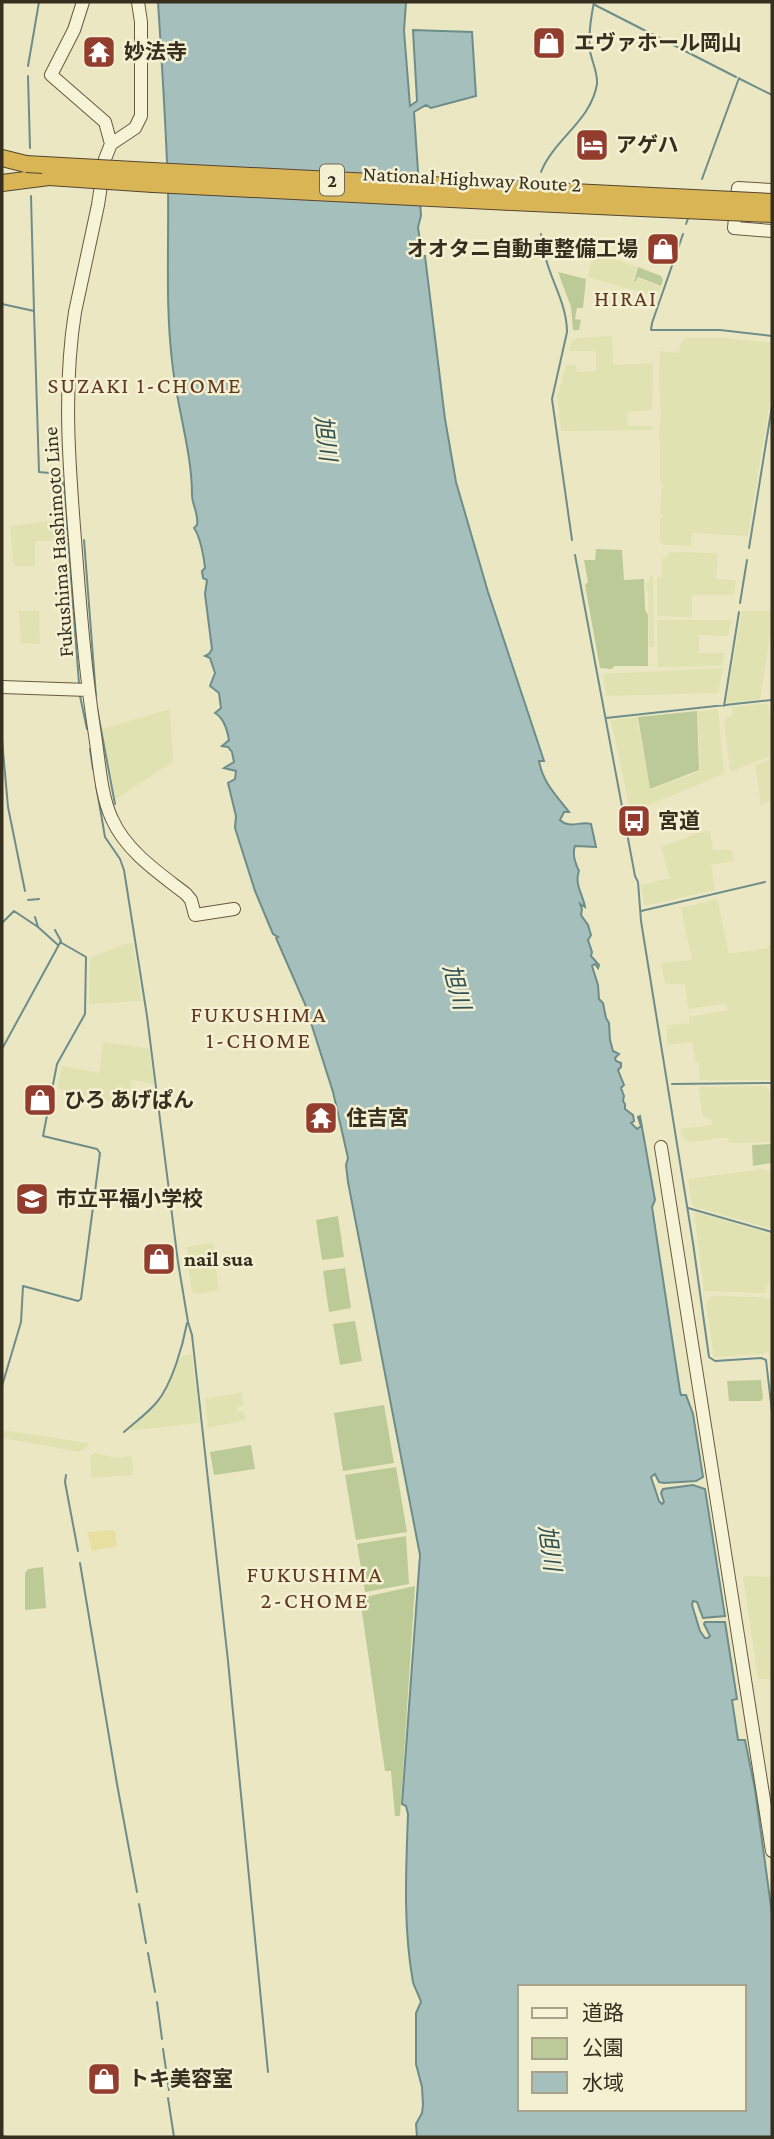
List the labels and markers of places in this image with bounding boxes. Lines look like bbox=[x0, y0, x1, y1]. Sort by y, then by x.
shop icon: エヴァホール岡山 bbox=[530, 24, 568, 62]
place label: エヴァホール岡山 bbox=[574, 31, 742, 55]
temple icon: 妙法寺 bbox=[80, 33, 118, 71]
place label: 妙法寺 bbox=[124, 40, 187, 64]
hotel icon: アゲハ bbox=[573, 126, 611, 164]
place label: アゲハ bbox=[616, 133, 679, 157]
shop icon: オオタニ自動車整備工場 bbox=[644, 230, 682, 268]
place label: オオタニ自動車整備工場 bbox=[407, 237, 638, 261]
bus stop icon: 宮道 bbox=[615, 802, 653, 840]
place label: 宮道 bbox=[658, 809, 700, 833]
shop icon: ひろ あげぱん bbox=[21, 1081, 59, 1119]
place label: ひろ あげぱん bbox=[64, 1088, 194, 1112]
temple icon: 住吉宮 bbox=[302, 1099, 340, 1137]
place label: 住吉宮 bbox=[346, 1106, 409, 1130]
school or university icon: 市立平福小学校 bbox=[13, 1180, 51, 1218]
place label: 市立平福小学校 bbox=[56, 1187, 203, 1211]
shop icon: nail sua bbox=[140, 1240, 178, 1278]
place label: nail sua bbox=[184, 1247, 254, 1271]
shop icon: トキ美容室 bbox=[85, 2060, 123, 2098]
place label: トキ美容室 bbox=[128, 2067, 233, 2091]

